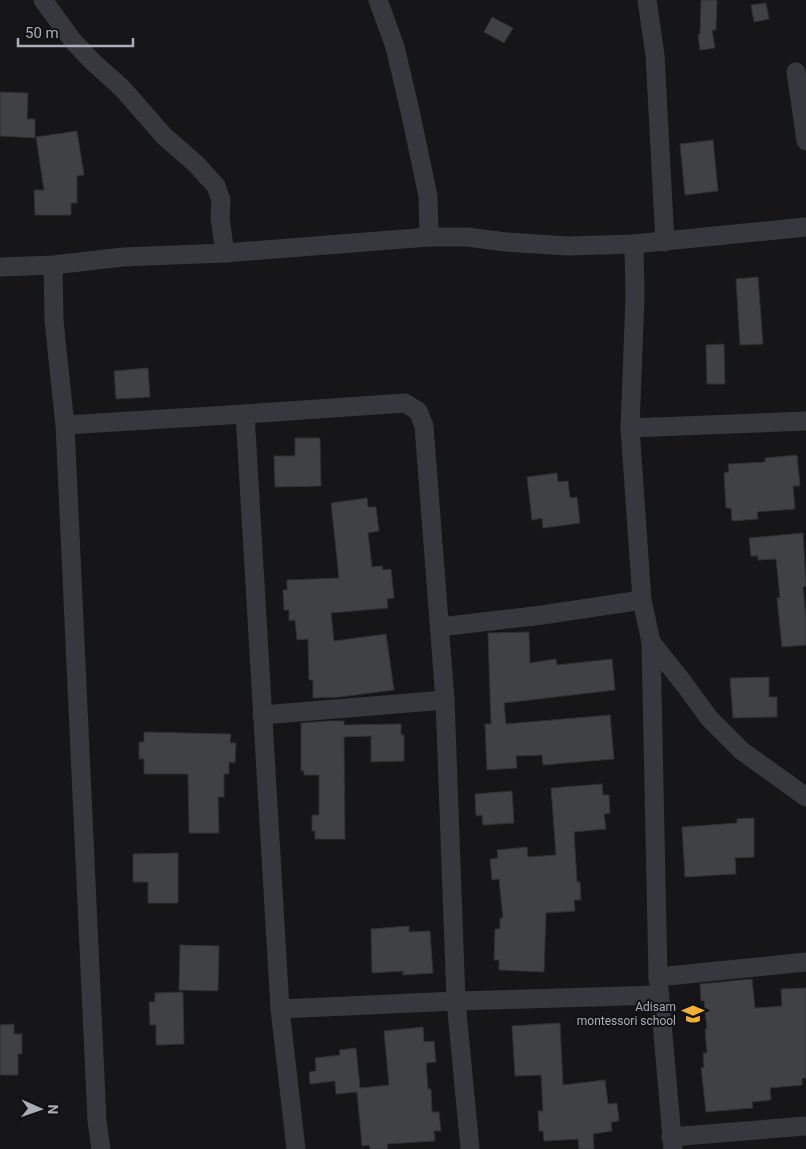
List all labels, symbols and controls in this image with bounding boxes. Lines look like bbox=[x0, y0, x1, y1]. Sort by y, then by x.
scale bar bbox=[18, 15, 132, 47]
text: 50 m bbox=[25, 24, 59, 42]
place label: Adisam montessori school bbox=[577, 1000, 676, 1028]
school or university icon: Adisam montessori school bbox=[680, 1001, 706, 1027]
north arrow bbox=[15, 1084, 65, 1134]
text: N bbox=[45, 1104, 61, 1115]

